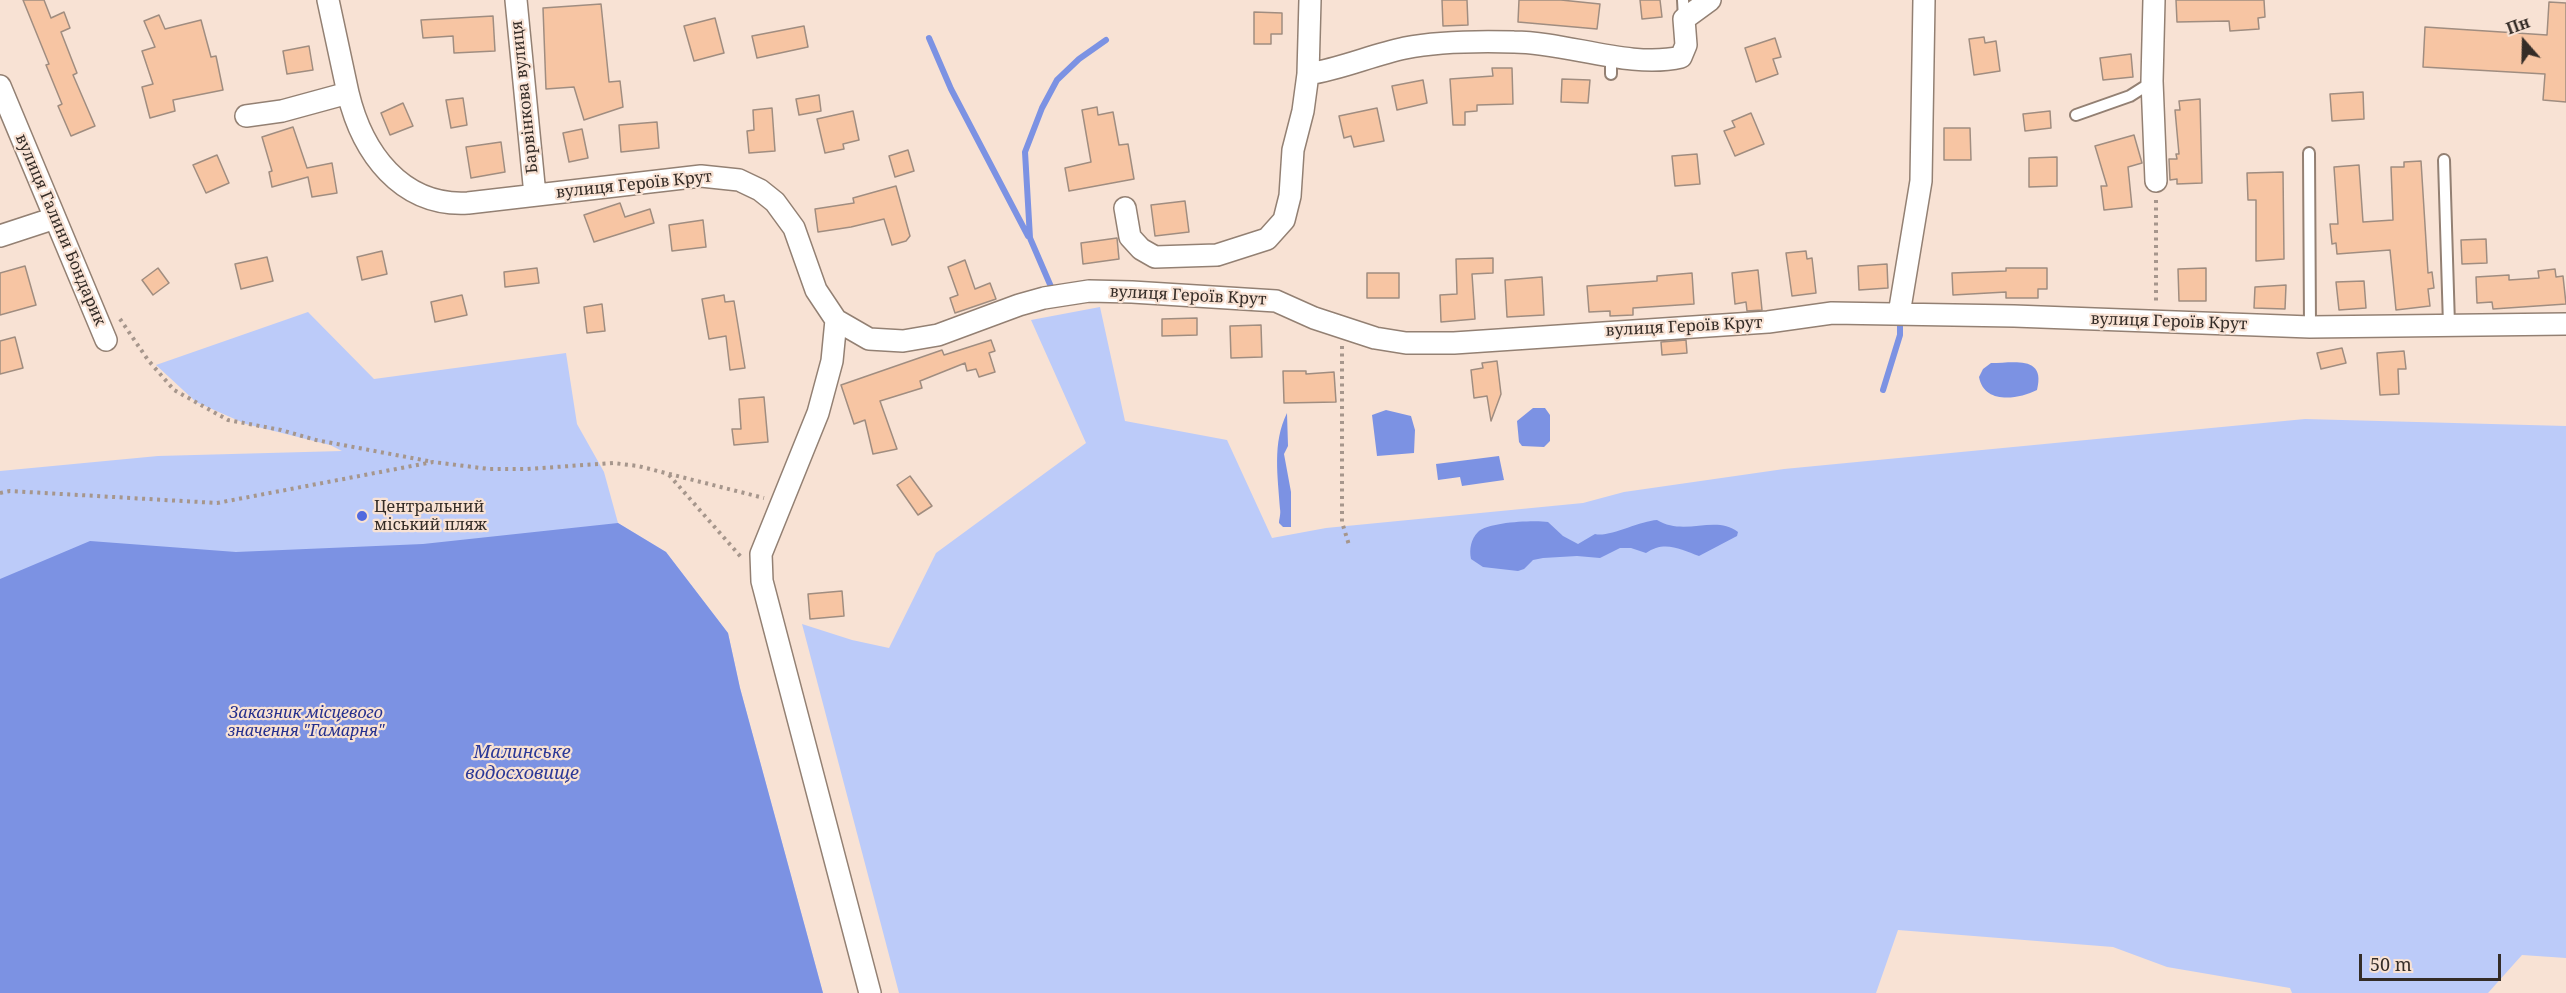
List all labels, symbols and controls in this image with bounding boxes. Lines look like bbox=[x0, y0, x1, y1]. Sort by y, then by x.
text: Пн bbox=[2503, 11, 2533, 39]
north arrow bbox=[2494, 12, 2554, 72]
street label: Барвінкова вулиця bbox=[507, 20, 543, 174]
street label: вулиця Галини Бондарик bbox=[11, 131, 109, 329]
street label: вулиця Героїв Крут bbox=[555, 167, 713, 203]
street label: вулиця Героїв Крут bbox=[1109, 282, 1267, 310]
street label: вулиця Героїв Крут bbox=[2090, 310, 2248, 334]
street label: вулиця Героїв Крут bbox=[1605, 313, 1763, 341]
place label: Центральний міський пляж bbox=[374, 497, 487, 535]
marker: Центральний міський пляж bbox=[355, 509, 369, 523]
park label: Заказник місцевого значення "Гамарня" bbox=[228, 703, 384, 741]
water label: Малинське водосховище bbox=[465, 742, 579, 784]
scale bar bbox=[2362, 942, 2504, 980]
text: 50 m bbox=[2370, 952, 2412, 976]

